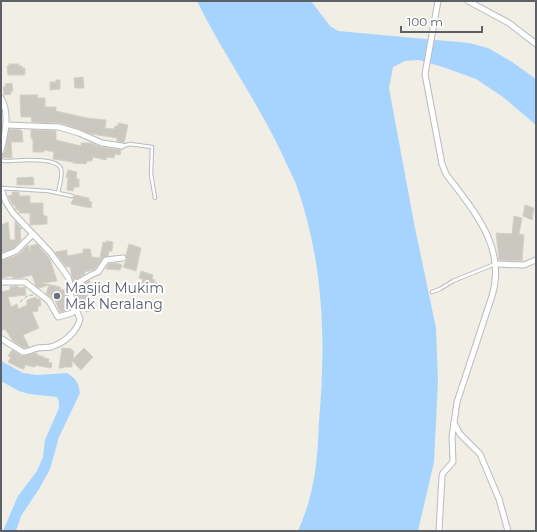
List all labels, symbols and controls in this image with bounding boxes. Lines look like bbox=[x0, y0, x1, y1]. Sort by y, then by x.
scale bar bbox=[401, 8, 482, 34]
text: 100 m bbox=[407, 14, 443, 29]
place label: Masjid Mukim Mak Neralang bbox=[65, 279, 164, 313]
marker: Masjid Mukim Mak Neralang bbox=[52, 291, 62, 301]

